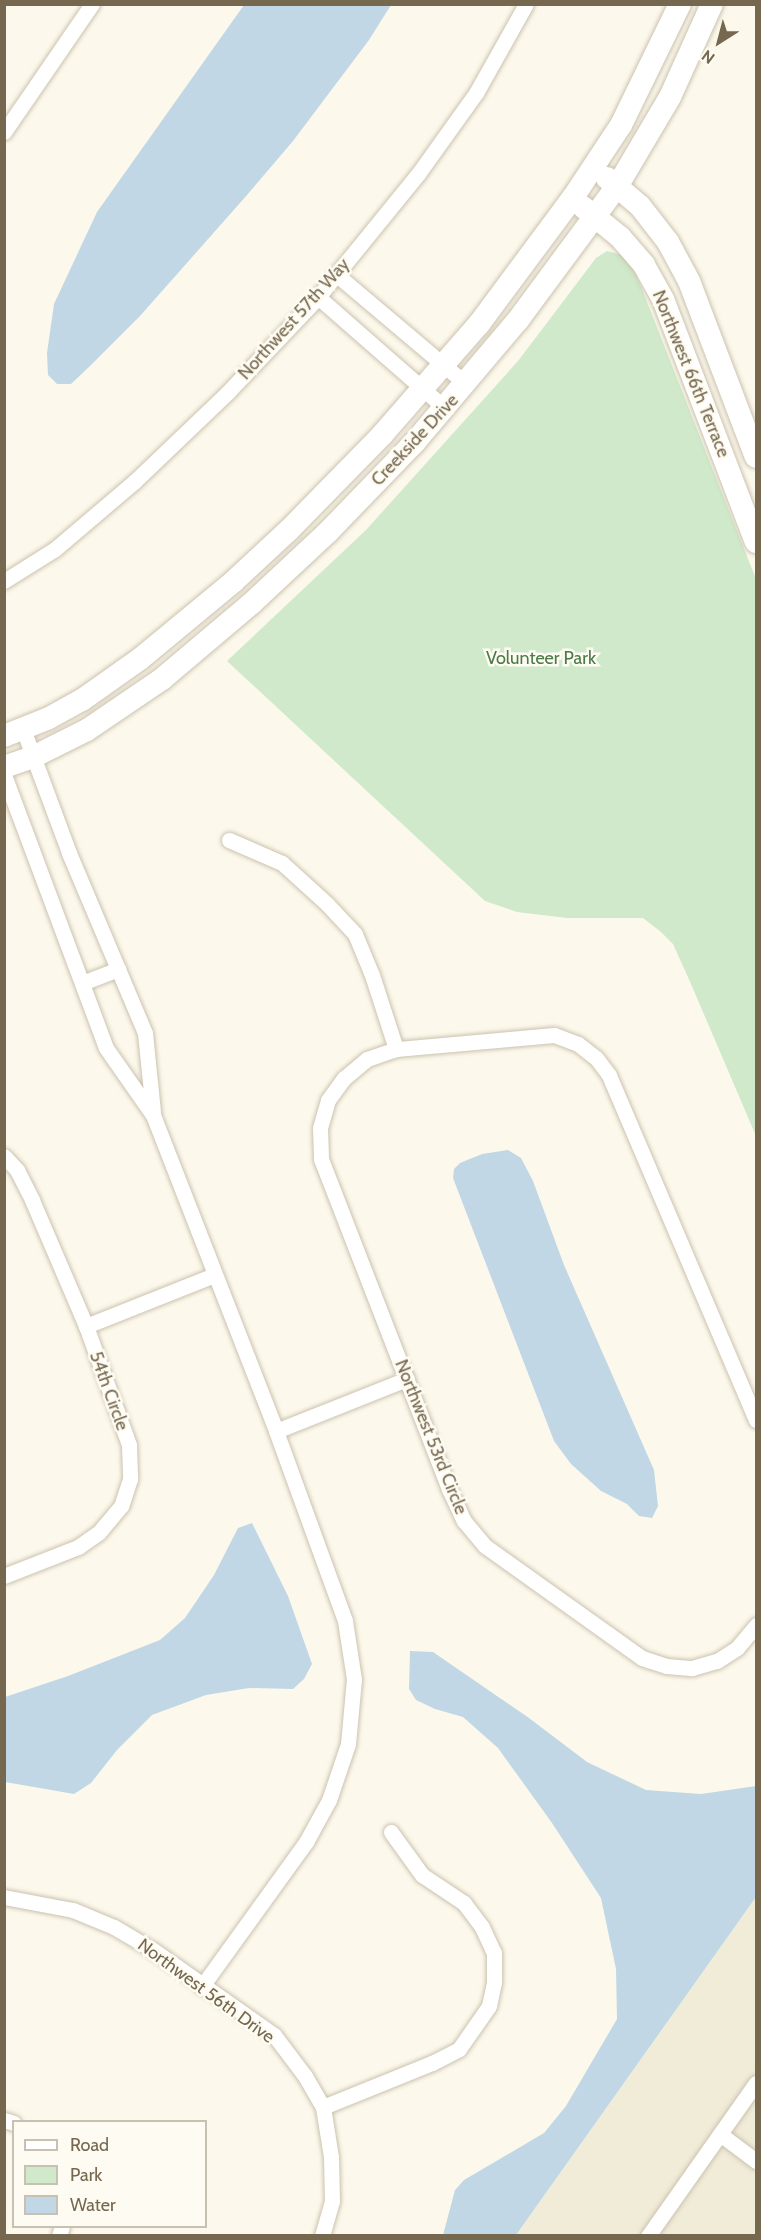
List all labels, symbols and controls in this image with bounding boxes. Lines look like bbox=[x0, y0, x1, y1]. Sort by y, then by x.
north arrow bbox=[689, 12, 749, 72]
text: N bbox=[698, 46, 718, 68]
street label: Northwest 57th Way bbox=[234, 254, 354, 384]
street label: Northwest 66th Terrace bbox=[648, 287, 734, 461]
street label: Creekside Drive bbox=[367, 390, 463, 490]
park label: Volunteer Park bbox=[486, 647, 596, 669]
street label: 54th Circle bbox=[85, 1349, 133, 1433]
street label: Northwest 53rd Circle bbox=[390, 1357, 472, 1517]
street label: Northwest 56th Drive bbox=[133, 1934, 279, 2048]
legend bbox=[12, 2120, 207, 2228]
text: Road bbox=[70, 2134, 109, 2156]
text: Park bbox=[70, 2164, 102, 2186]
text: Water bbox=[70, 2194, 116, 2216]

